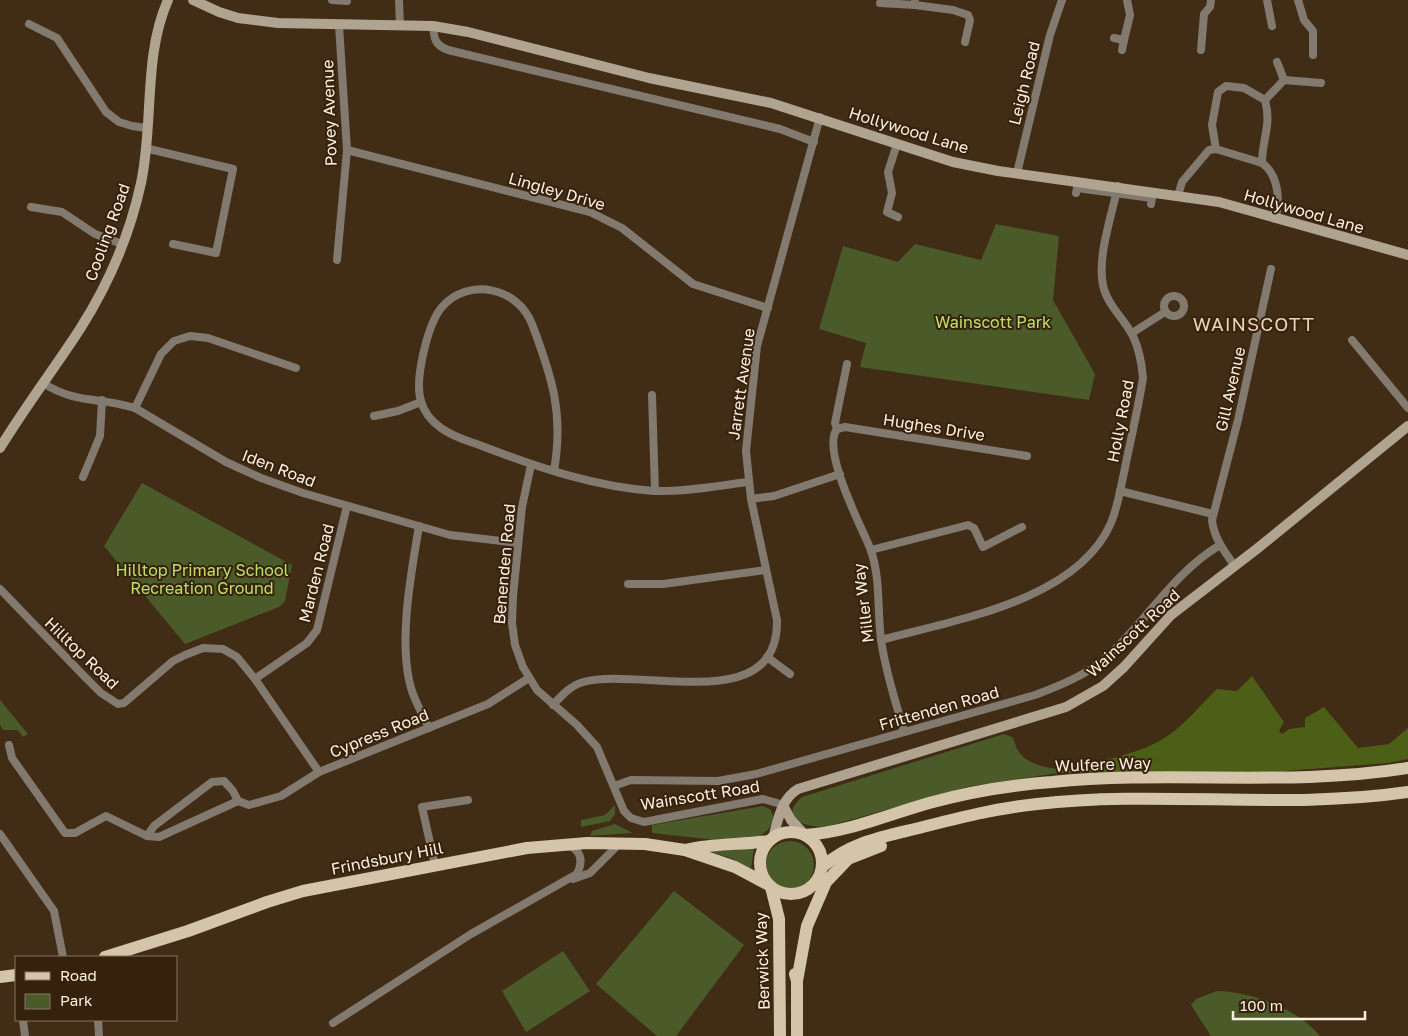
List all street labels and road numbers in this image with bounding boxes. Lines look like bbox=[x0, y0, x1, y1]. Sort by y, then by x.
street label: Leigh Road bbox=[1004, 39, 1044, 127]
street label: Povey Avenue bbox=[317, 59, 341, 167]
street label: Hollywood Lane bbox=[847, 102, 971, 158]
street label: Lingley Drive bbox=[506, 168, 608, 214]
street label: Cooling Road bbox=[80, 180, 134, 284]
street label: Hollywood Lane bbox=[1242, 184, 1366, 238]
street label: Jarrett Avenue bbox=[723, 327, 759, 441]
street label: Gill Avenue bbox=[1211, 345, 1249, 433]
street label: Holly Road bbox=[1102, 378, 1138, 464]
street label: Hughes Drive bbox=[882, 409, 986, 445]
street label: Iden Road bbox=[239, 445, 319, 491]
street label: Benenden Road bbox=[489, 503, 519, 625]
street label: Marden Road bbox=[294, 522, 338, 624]
street label: Miller Way bbox=[848, 562, 878, 644]
street label: Wainscott Road bbox=[1082, 585, 1184, 681]
street label: Hilltop Road bbox=[41, 613, 123, 693]
street label: Frittenden Road bbox=[877, 681, 1001, 735]
street label: Cypress Road bbox=[326, 704, 432, 762]
street label: Wulfere Way bbox=[1055, 752, 1151, 776]
street label: Wainscott Road bbox=[639, 776, 761, 814]
street label: Frindsbury Hill bbox=[329, 837, 445, 879]
street label: Berwick Way bbox=[750, 912, 774, 1010]

